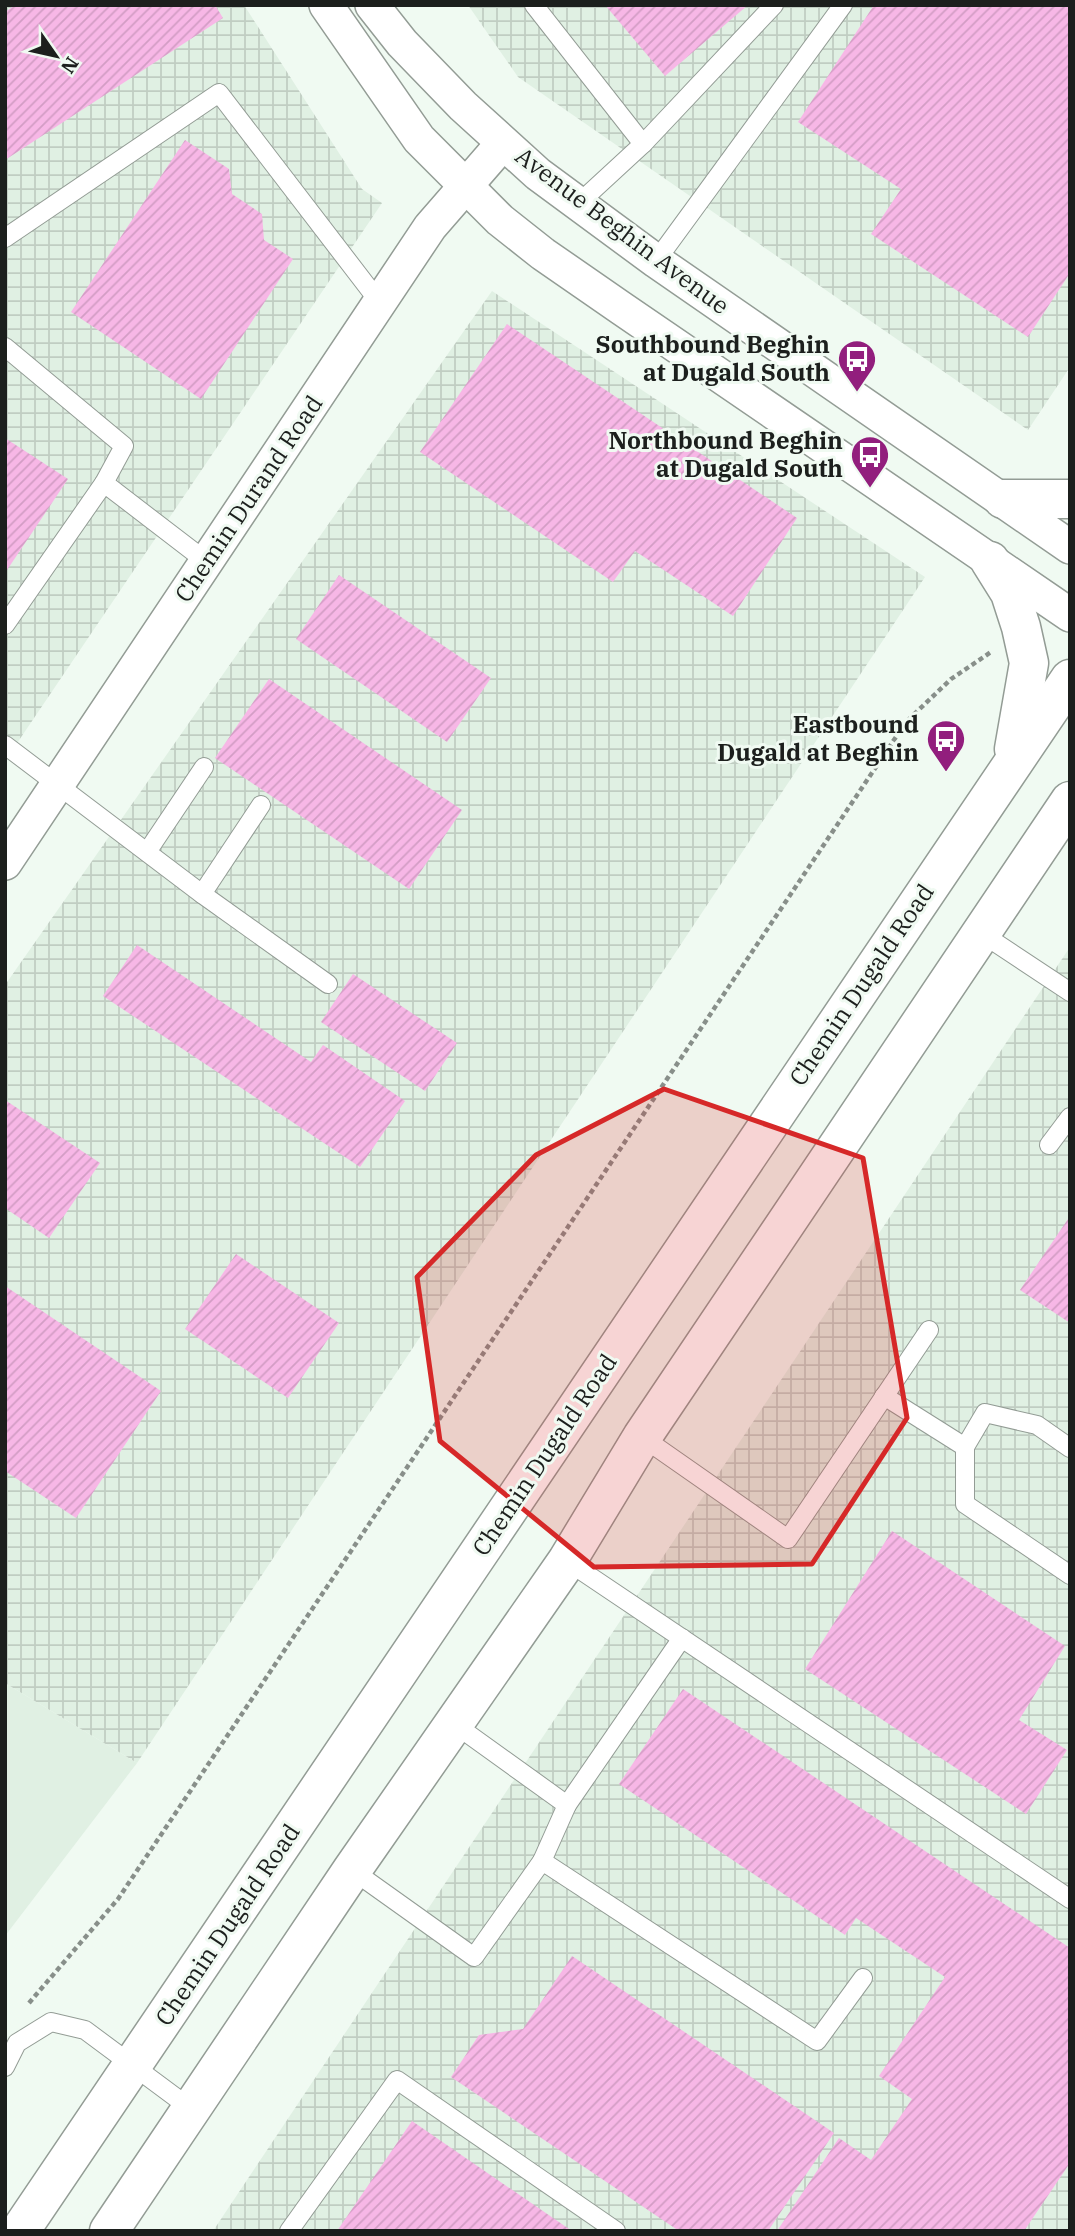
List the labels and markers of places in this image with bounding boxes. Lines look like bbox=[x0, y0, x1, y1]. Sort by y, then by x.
place label: Southbound Beghin at Dugald South bbox=[596, 328, 830, 388]
bus stop icon: Southbound Beghin at Dugald South bbox=[836, 338, 878, 393]
place label: Northbound Beghin at Dugald South bbox=[608, 424, 843, 484]
bus stop icon: Northbound Beghin at Dugald South bbox=[849, 434, 891, 489]
place label: Eastbound Dugald at Beghin bbox=[717, 708, 919, 768]
bus stop icon: Eastbound Dugald at Beghin bbox=[925, 718, 967, 773]

